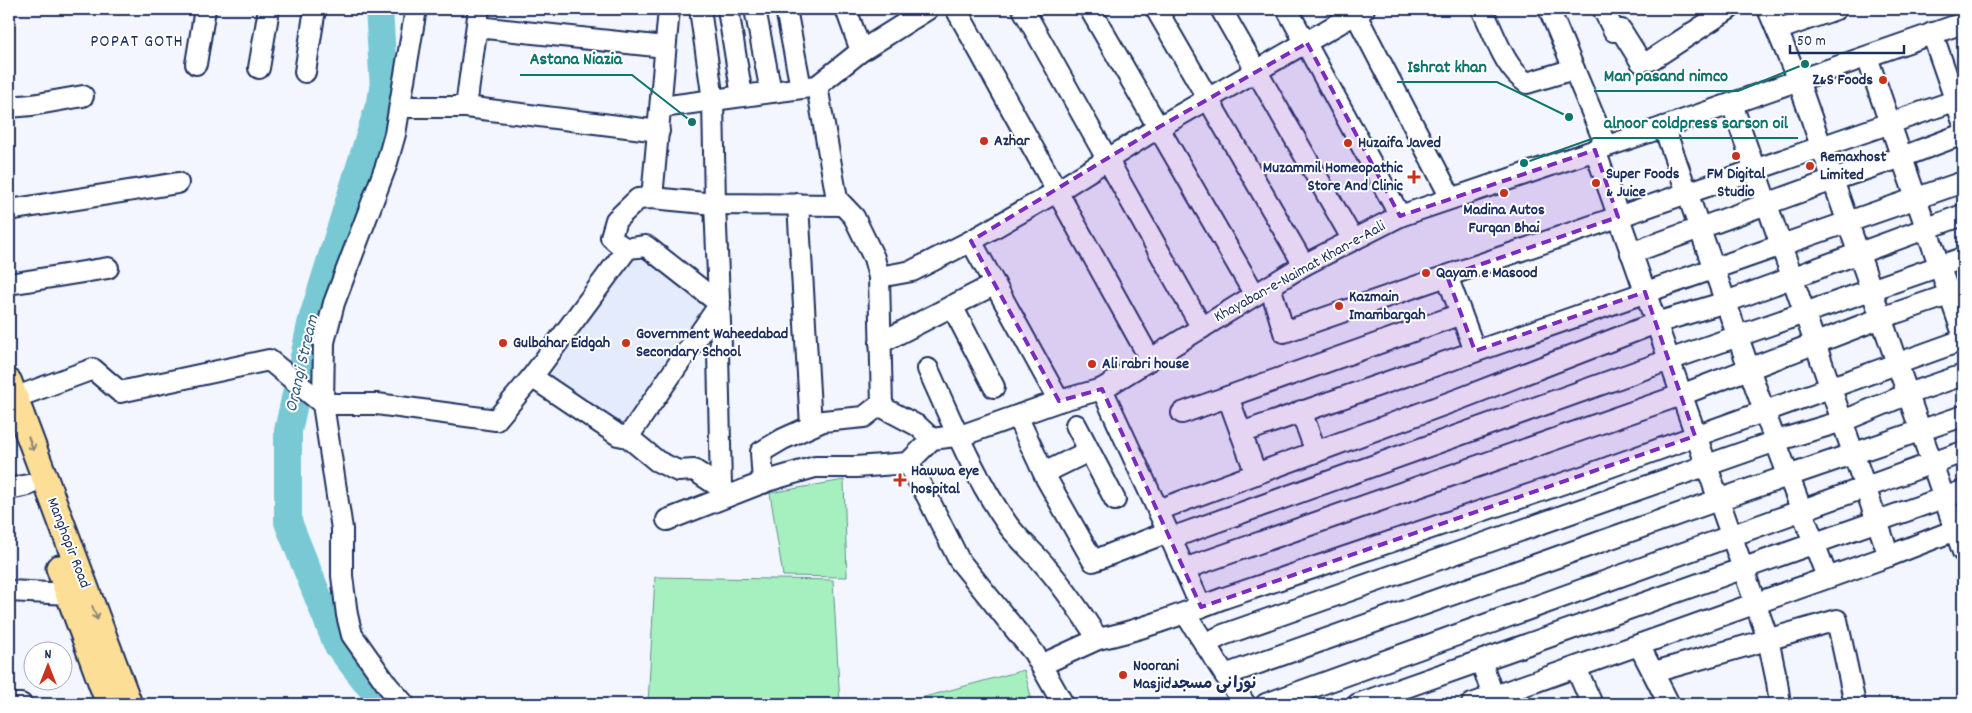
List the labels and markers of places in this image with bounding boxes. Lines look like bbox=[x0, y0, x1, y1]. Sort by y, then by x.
callout: Astana Niazia bbox=[520, 42, 632, 75]
callout: Ishrat khan bbox=[1397, 49, 1497, 82]
callout: Man pasand nimco bbox=[1594, 58, 1738, 91]
place label: Z&S Foods bbox=[1813, 69, 1873, 92]
marker: Z&S Foods bbox=[1877, 74, 1889, 86]
callout: alnoor coldpress sarson oil bbox=[1594, 105, 1798, 138]
place label: Azhar bbox=[994, 130, 1031, 153]
place label: Huzaifa Javed bbox=[1358, 132, 1441, 155]
marker: Azhar bbox=[978, 135, 990, 147]
marker: Huzaifa Javed bbox=[1342, 137, 1354, 149]
place label: Remaxhost Limited bbox=[1820, 146, 1886, 187]
marker: FM Digital Studio bbox=[1730, 150, 1742, 162]
place label: Muzammil Homeopathic Store And Clinic bbox=[1263, 157, 1404, 198]
marker: Remaxhost Limited bbox=[1804, 160, 1816, 172]
place label: Super Foods & Juice bbox=[1606, 163, 1680, 204]
place label: FM Digital Studio bbox=[1707, 163, 1765, 204]
marker: Muzammil Homeopathic Store And Clinic bbox=[1407, 170, 1421, 184]
marker: Super Foods & Juice bbox=[1590, 177, 1602, 189]
marker: Madina Autos Furqan Bhai bbox=[1498, 187, 1510, 199]
place label: Madina Autos Furqan Bhai bbox=[1463, 199, 1545, 240]
place label: Qayam e Masood bbox=[1436, 262, 1538, 285]
marker: Qayam e Masood bbox=[1420, 267, 1432, 279]
place label: Kazmain Imambargah bbox=[1349, 286, 1426, 327]
marker: Kazmain Imambargah bbox=[1333, 300, 1345, 312]
place label: Government Waheedabad Secondary School bbox=[636, 323, 788, 364]
place label: Gulbahar Eidgah bbox=[513, 332, 610, 355]
marker: Gulbahar Eidgah bbox=[497, 337, 509, 349]
marker: Government Waheedabad Secondary School bbox=[620, 337, 632, 349]
place label: Ali rabri house bbox=[1102, 353, 1189, 376]
marker: Ali rabri house bbox=[1086, 358, 1098, 370]
place label: Hawwa eye hospital bbox=[911, 460, 979, 501]
marker: Hawwa eye hospital bbox=[893, 473, 907, 487]
place label: Noorani Masjidنورانی مسجد bbox=[1133, 655, 1257, 696]
marker: Noorani Masjidنورانی مسجد bbox=[1117, 669, 1129, 681]

